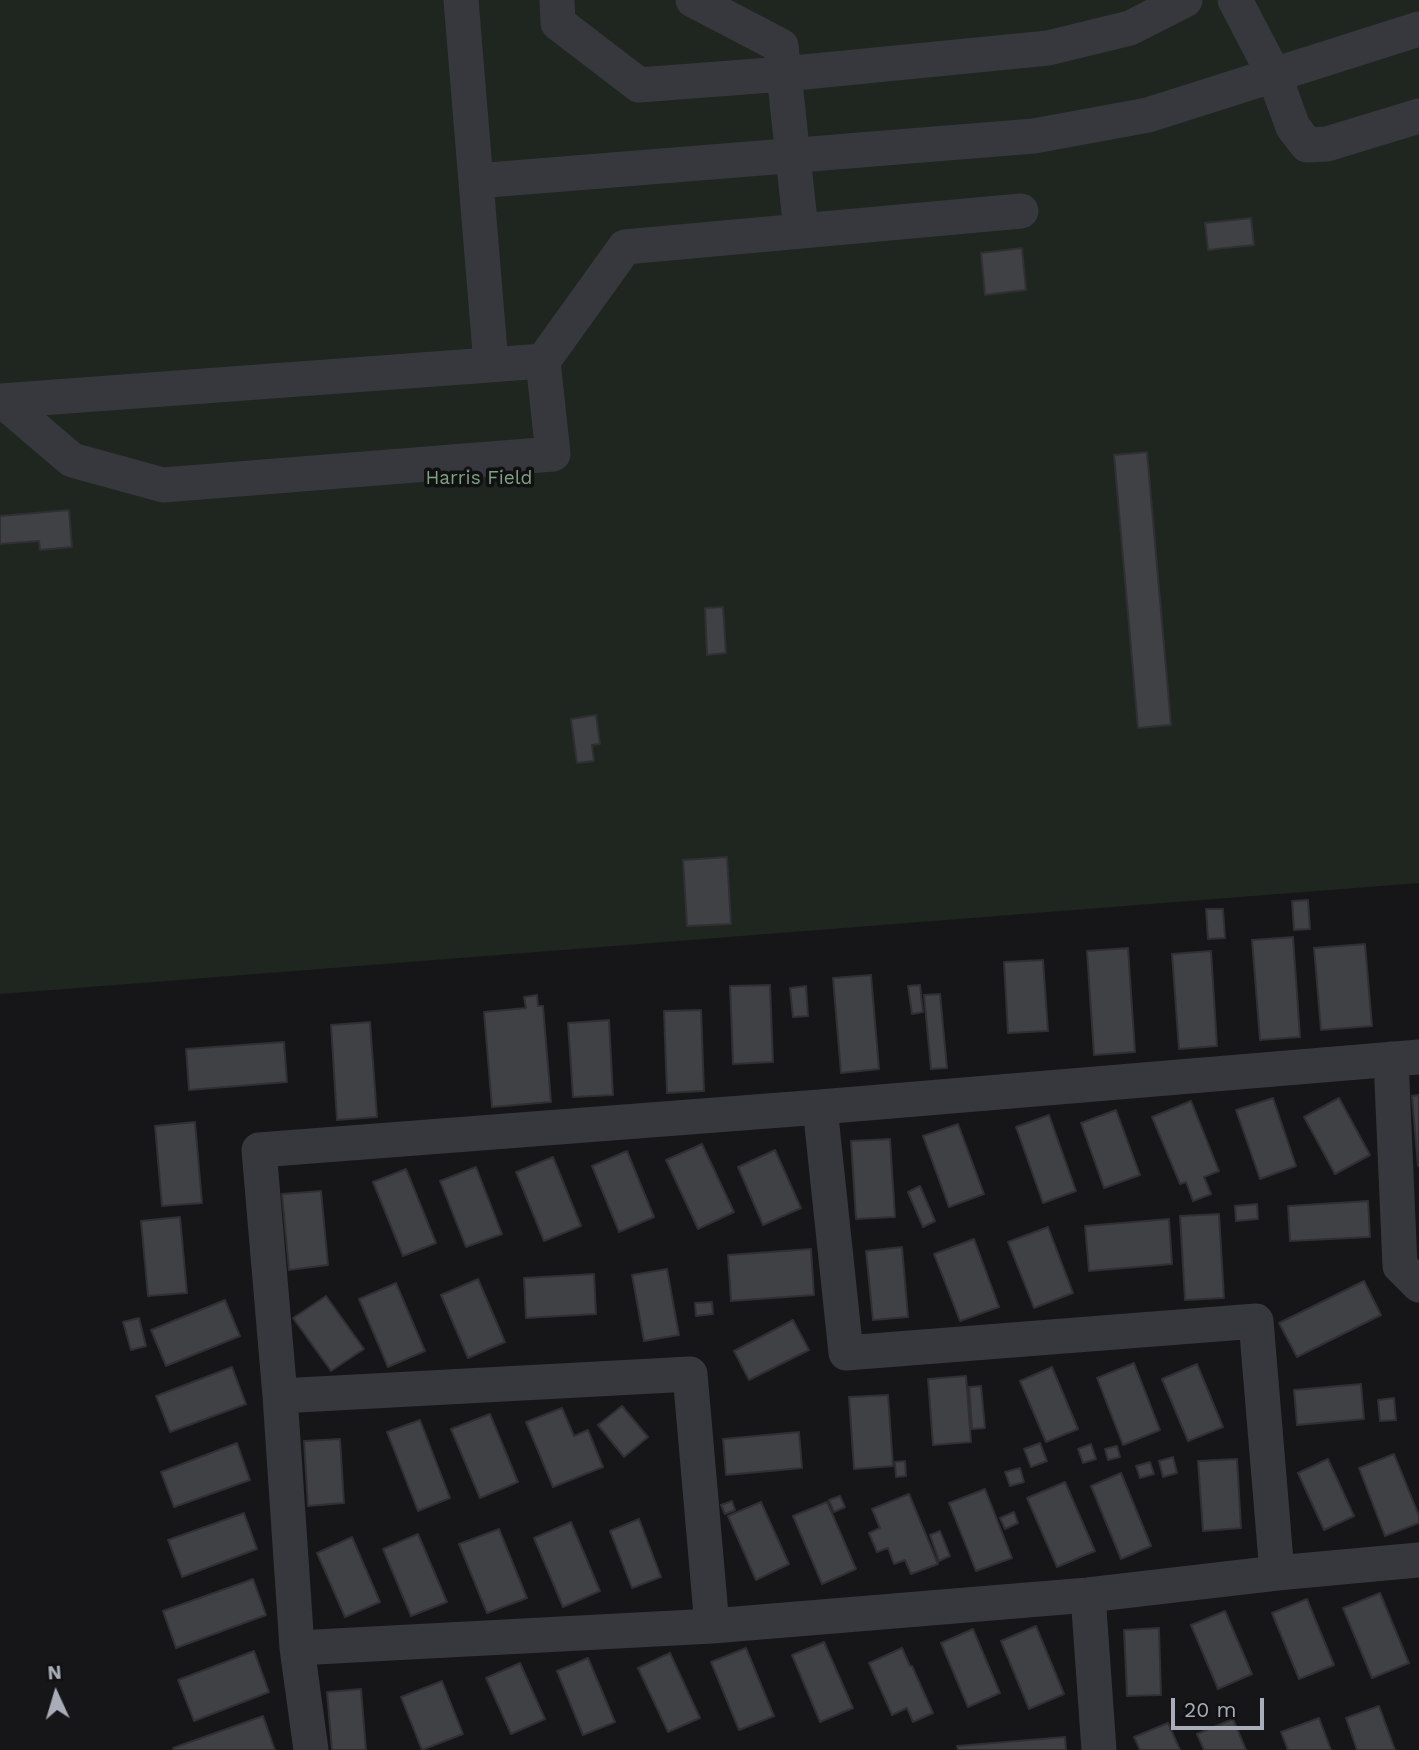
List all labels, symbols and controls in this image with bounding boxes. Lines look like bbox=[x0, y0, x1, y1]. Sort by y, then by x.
park label: Harris Field bbox=[426, 467, 532, 489]
north arrow bbox=[21, 1659, 91, 1729]
text: N bbox=[47, 1661, 62, 1685]
scale bar bbox=[1174, 1684, 1267, 1728]
text: 20 m bbox=[1184, 1697, 1236, 1722]

